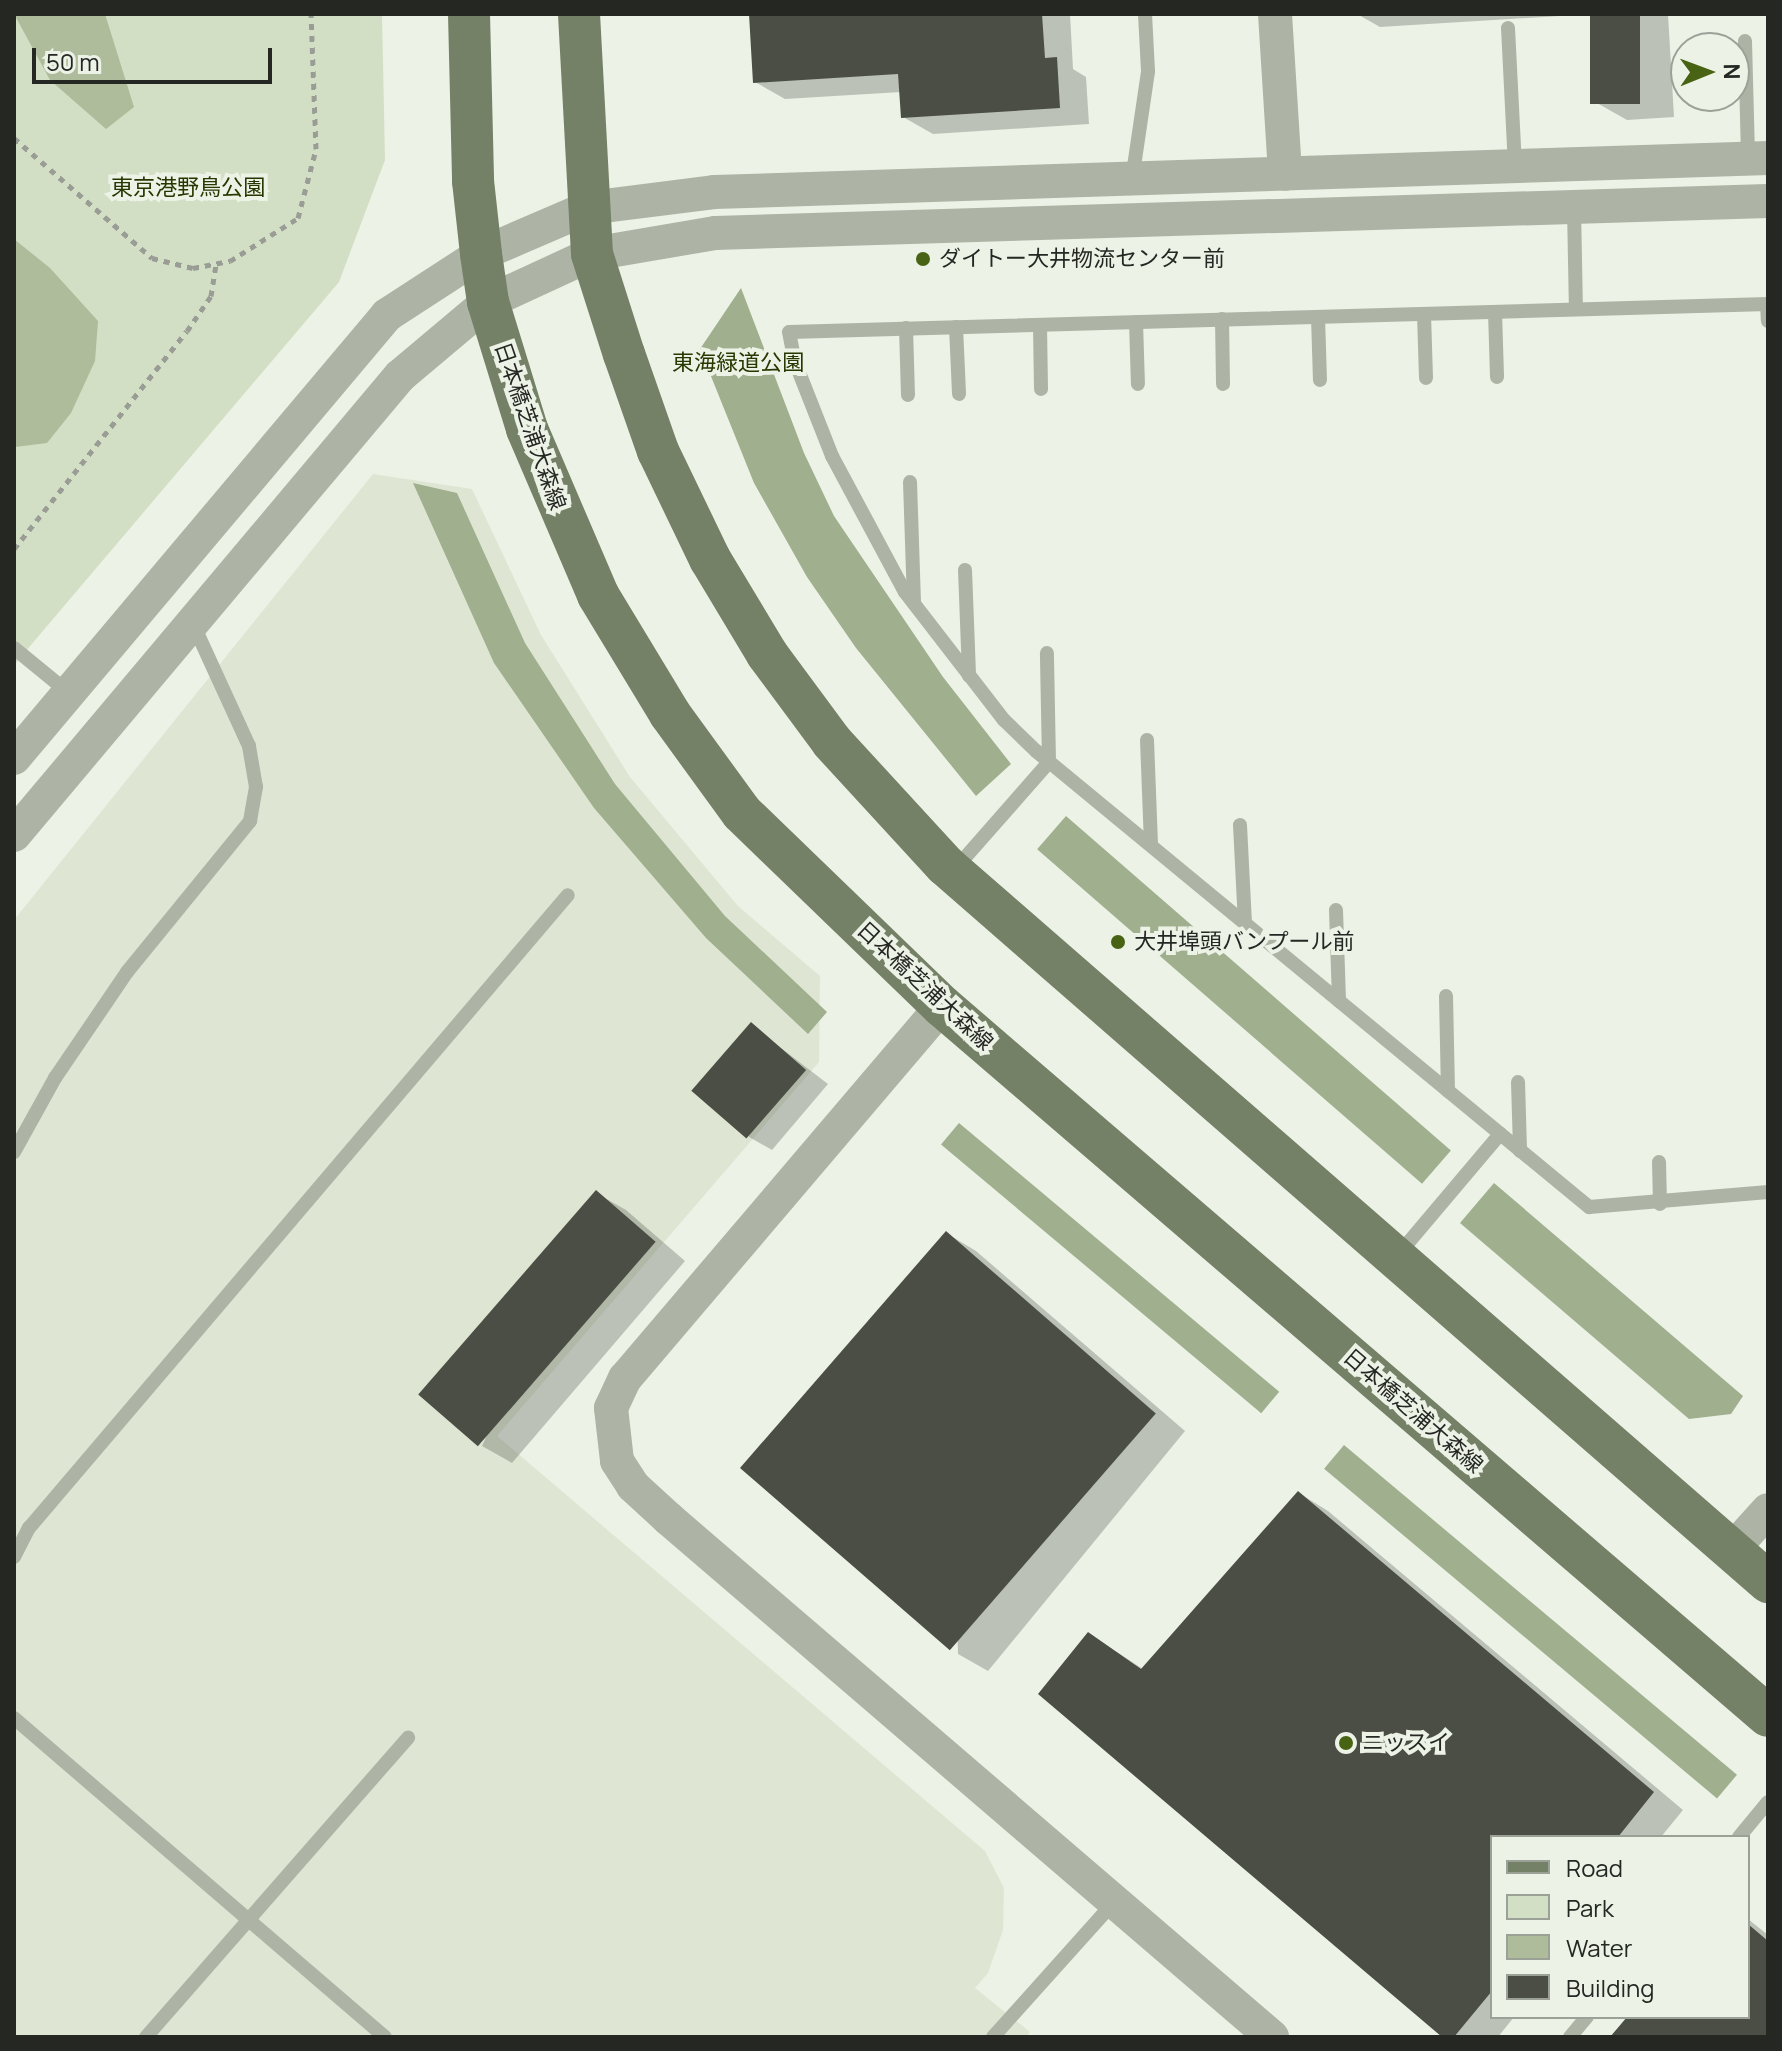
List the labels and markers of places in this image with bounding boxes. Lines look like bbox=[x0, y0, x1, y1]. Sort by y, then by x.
place label: ダイトー大井物流センター前 bbox=[939, 246, 1225, 272]
marker: ダイトー大井物流センター前 bbox=[914, 250, 932, 268]
place label: 大井埠頭バンプール前 bbox=[1134, 929, 1354, 955]
marker: 大井埠頭バンプール前 bbox=[1109, 933, 1127, 951]
place label: ニッスイ bbox=[1362, 1730, 1450, 1756]
marker: ニッスイ bbox=[1337, 1734, 1355, 1752]

